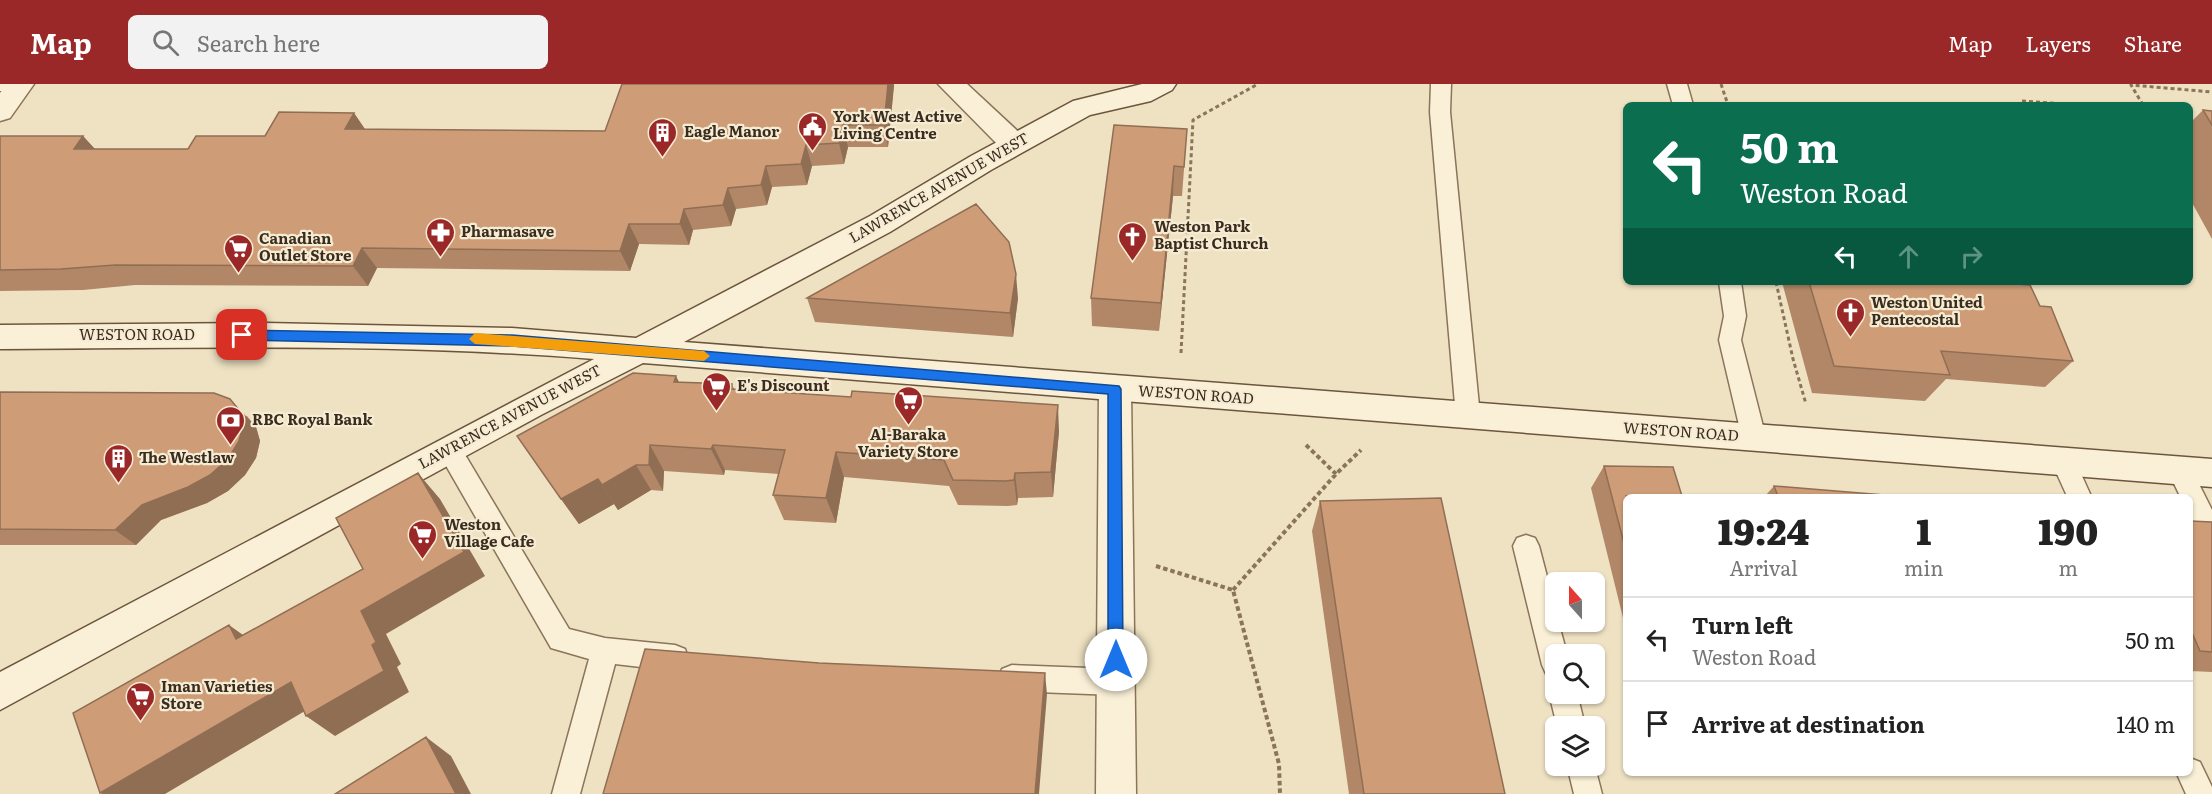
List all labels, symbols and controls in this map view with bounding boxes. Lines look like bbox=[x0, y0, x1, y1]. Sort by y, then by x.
search box bbox=[128, 15, 548, 69]
text: Map bbox=[30, 21, 92, 63]
icon: search bbox=[149, 26, 182, 59]
text: Search here bbox=[197, 26, 320, 59]
text: Map bbox=[1948, 27, 1993, 58]
text: Layers bbox=[2026, 27, 2091, 58]
text: Share bbox=[2124, 27, 2182, 58]
place label: York West Active Living Centre bbox=[833, 104, 963, 144]
public building icon: York West Active Living Centre bbox=[796, 110, 828, 152]
text: 50 m bbox=[1740, 114, 1839, 176]
building icon: Eagle Manor bbox=[647, 116, 679, 158]
place label: Eagle Manor bbox=[684, 119, 779, 142]
street label: LAWRENCE AVENUE WEST bbox=[844, 126, 1033, 248]
icon: left bbox=[1641, 126, 1719, 204]
text: Weston Road bbox=[1740, 171, 1908, 211]
place label: Weston Park Baptist Church bbox=[1154, 214, 1269, 254]
pharmacy icon: Pharmasave bbox=[424, 216, 456, 258]
place label: Pharmasave bbox=[461, 219, 555, 242]
church icon: Weston Park Baptist Church bbox=[1117, 220, 1149, 262]
place label: Canadian Outlet Store bbox=[259, 226, 352, 266]
supermarket icon: Canadian Outlet Store bbox=[222, 232, 254, 274]
icon: left bbox=[1829, 240, 1862, 273]
icon: ahead bbox=[1892, 240, 1925, 273]
icon: right bbox=[1955, 240, 1988, 273]
place label: Weston United Pentecostal bbox=[1871, 290, 1983, 330]
church icon: Weston United Pentecostal bbox=[1834, 296, 1866, 338]
pin bbox=[216, 309, 267, 360]
icon: arrive bbox=[225, 318, 258, 351]
street label: WESTON ROAD bbox=[79, 322, 195, 345]
street label: LAWRENCE AVENUE WEST bbox=[414, 358, 605, 474]
supermarket icon: E's Discount bbox=[700, 370, 732, 412]
place label: E's Discount bbox=[737, 373, 830, 396]
street label: WESTON ROAD bbox=[1137, 378, 1255, 409]
supermarket icon: Al-Baraka Variety Store bbox=[892, 384, 924, 426]
bank icon: RBC Royal Bank bbox=[215, 404, 247, 446]
place label: RBC Royal Bank bbox=[252, 407, 373, 430]
street label: WESTON ROAD bbox=[1622, 415, 1740, 446]
place label: Al-Baraka Variety Store bbox=[858, 422, 959, 462]
building icon: The Westlaw bbox=[102, 442, 134, 484]
place label: The Westlaw bbox=[139, 445, 235, 468]
text: 19:24 bbox=[1718, 503, 1809, 556]
text: 1 bbox=[1916, 503, 1931, 556]
text: 190 bbox=[2038, 503, 2098, 556]
place label: Weston Village Cafe bbox=[444, 512, 535, 552]
supermarket icon: Weston Village Cafe bbox=[407, 518, 439, 560]
text: Arrival bbox=[1729, 552, 1798, 582]
text: min bbox=[1904, 552, 1943, 582]
text: m bbox=[2059, 552, 2078, 582]
north arrow bbox=[1545, 572, 1605, 632]
map controls bbox=[1545, 572, 1605, 776]
text: Turn left bbox=[1692, 608, 1793, 641]
icon: left bbox=[1641, 623, 1674, 656]
text: 50 m bbox=[2125, 623, 2175, 656]
position arrow bbox=[1084, 628, 1148, 692]
text: Weston Road bbox=[1692, 641, 1816, 671]
button: search bbox=[1545, 644, 1605, 704]
place label: Iman Varieties Store bbox=[161, 674, 273, 714]
supermarket icon: Iman Varieties Store bbox=[124, 680, 156, 722]
icon: arrive bbox=[1641, 707, 1674, 740]
text: Arrive at destination bbox=[1692, 707, 1925, 740]
text: 140 m bbox=[2116, 707, 2175, 740]
button: layers bbox=[1545, 716, 1605, 776]

